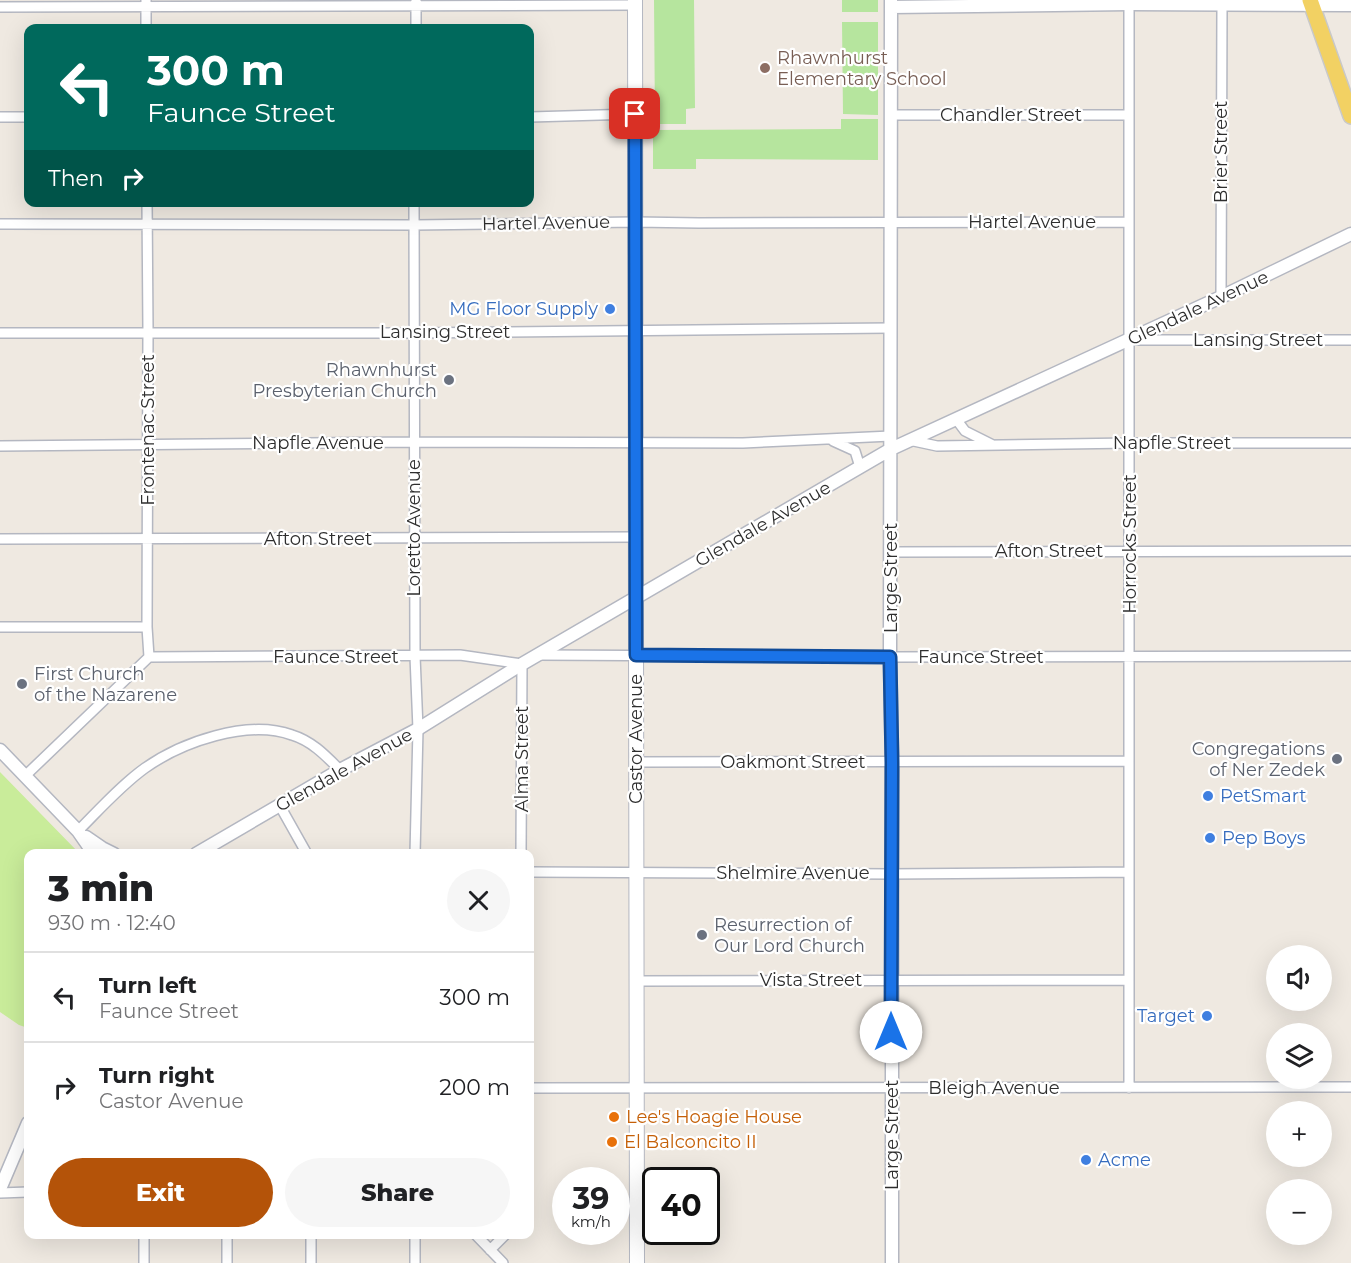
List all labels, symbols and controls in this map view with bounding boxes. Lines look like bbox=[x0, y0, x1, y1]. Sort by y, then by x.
text: 300 m bbox=[147, 44, 285, 96]
place label: Rhawnhurst Elementary School bbox=[777, 47, 947, 90]
icon: left bbox=[48, 48, 126, 126]
marker: Rhawnhurst Elementary School bbox=[758, 61, 772, 75]
pin bbox=[609, 88, 660, 139]
text: Faunce Street bbox=[147, 96, 336, 129]
icon: arrive bbox=[618, 97, 651, 130]
street label: Brier Street bbox=[1210, 101, 1232, 203]
street label: Chandler Street bbox=[940, 104, 1082, 126]
icon: right bbox=[116, 162, 149, 195]
text: Then bbox=[48, 165, 104, 192]
street label: Hartel Avenue bbox=[482, 211, 610, 235]
street label: Hartel Avenue bbox=[968, 211, 1096, 233]
street label: Glendale Avenue bbox=[1124, 266, 1272, 350]
place label: MG Floor Supply bbox=[449, 298, 598, 320]
marker: MG Floor Supply bbox=[603, 302, 617, 316]
street label: Lansing Street bbox=[380, 321, 510, 343]
street label: Lansing Street bbox=[1193, 329, 1323, 351]
street label: Frontenac Street bbox=[137, 354, 159, 506]
place label: Rhawnhurst Presbyterian Church bbox=[253, 359, 437, 402]
marker: Rhawnhurst Presbyterian Church bbox=[442, 373, 456, 387]
street label: Napfle Avenue bbox=[252, 432, 384, 454]
street label: Napfle Street bbox=[1113, 432, 1231, 454]
street label: Loretto Avenue bbox=[403, 459, 425, 597]
street label: Horrocks Street bbox=[1119, 474, 1141, 614]
street label: Glendale Avenue bbox=[691, 476, 835, 572]
street label: Large Street bbox=[880, 523, 902, 633]
street label: Afton Street bbox=[264, 528, 372, 550]
street label: Afton Street bbox=[995, 540, 1103, 562]
street label: Faunce Street bbox=[273, 646, 399, 668]
street label: Faunce Street bbox=[918, 646, 1044, 668]
place label: First Church of the Nazarene bbox=[34, 663, 177, 706]
street label: Castor Avenue bbox=[625, 674, 647, 804]
marker: First Church of the Nazarene bbox=[15, 677, 29, 691]
street label: Alma Street bbox=[511, 706, 533, 812]
street label: Glendale Avenue bbox=[272, 723, 416, 817]
place label: Congregations of Ner Zedek bbox=[1192, 738, 1325, 781]
street label: Oakmont Street bbox=[720, 751, 866, 773]
marker: Congregations of Ner Zedek bbox=[1330, 752, 1344, 766]
place label: PetSmart bbox=[1220, 785, 1306, 807]
marker: PetSmart bbox=[1201, 789, 1215, 803]
place label: Pep Boys bbox=[1222, 827, 1306, 849]
marker: Pep Boys bbox=[1203, 831, 1217, 845]
street label: Shelmire Avenue bbox=[716, 862, 870, 884]
text: 3 min bbox=[48, 866, 154, 910]
button: close bbox=[447, 869, 510, 932]
text: 930 m · 12:40 bbox=[48, 911, 176, 935]
place label: Resurrection of Our Lord Church bbox=[714, 914, 865, 957]
marker: Resurrection of Our Lord Church bbox=[695, 928, 709, 942]
map controls bbox=[1266, 945, 1332, 1245]
button: sound bbox=[1266, 945, 1332, 1011]
street label: Vista Street bbox=[760, 969, 862, 991]
text: Turn left bbox=[99, 972, 197, 999]
icon: left bbox=[48, 981, 81, 1014]
text: 300 m bbox=[439, 984, 510, 1011]
text: Faunce Street bbox=[99, 999, 239, 1023]
position arrow bbox=[859, 1000, 923, 1064]
place label: Target bbox=[1137, 1005, 1195, 1027]
marker: Target bbox=[1200, 1009, 1214, 1023]
button: layers bbox=[1266, 1023, 1332, 1089]
text: Turn right bbox=[99, 1062, 214, 1089]
icon: right bbox=[48, 1071, 81, 1104]
text: 200 m bbox=[439, 1074, 510, 1101]
street label: Bleigh Avenue bbox=[928, 1077, 1060, 1099]
street label: Large Street bbox=[881, 1080, 903, 1190]
text: Castor Avenue bbox=[99, 1089, 244, 1113]
button: + bbox=[1266, 1101, 1332, 1167]
place label: Lee's Hoagie House bbox=[626, 1106, 802, 1128]
marker: Lee's Hoagie House bbox=[607, 1110, 621, 1124]
place label: El Balconcito II bbox=[624, 1131, 757, 1153]
marker: El Balconcito II bbox=[605, 1135, 619, 1149]
place label: Acme bbox=[1098, 1149, 1151, 1171]
marker: Acme bbox=[1079, 1153, 1093, 1167]
button: Exit bbox=[48, 1158, 273, 1227]
button: Share bbox=[285, 1158, 510, 1227]
speed limit sign: 40 bbox=[642, 1167, 720, 1245]
button: − bbox=[1266, 1179, 1332, 1245]
text: 39 bbox=[573, 1180, 609, 1217]
text: km/h bbox=[571, 1212, 611, 1231]

